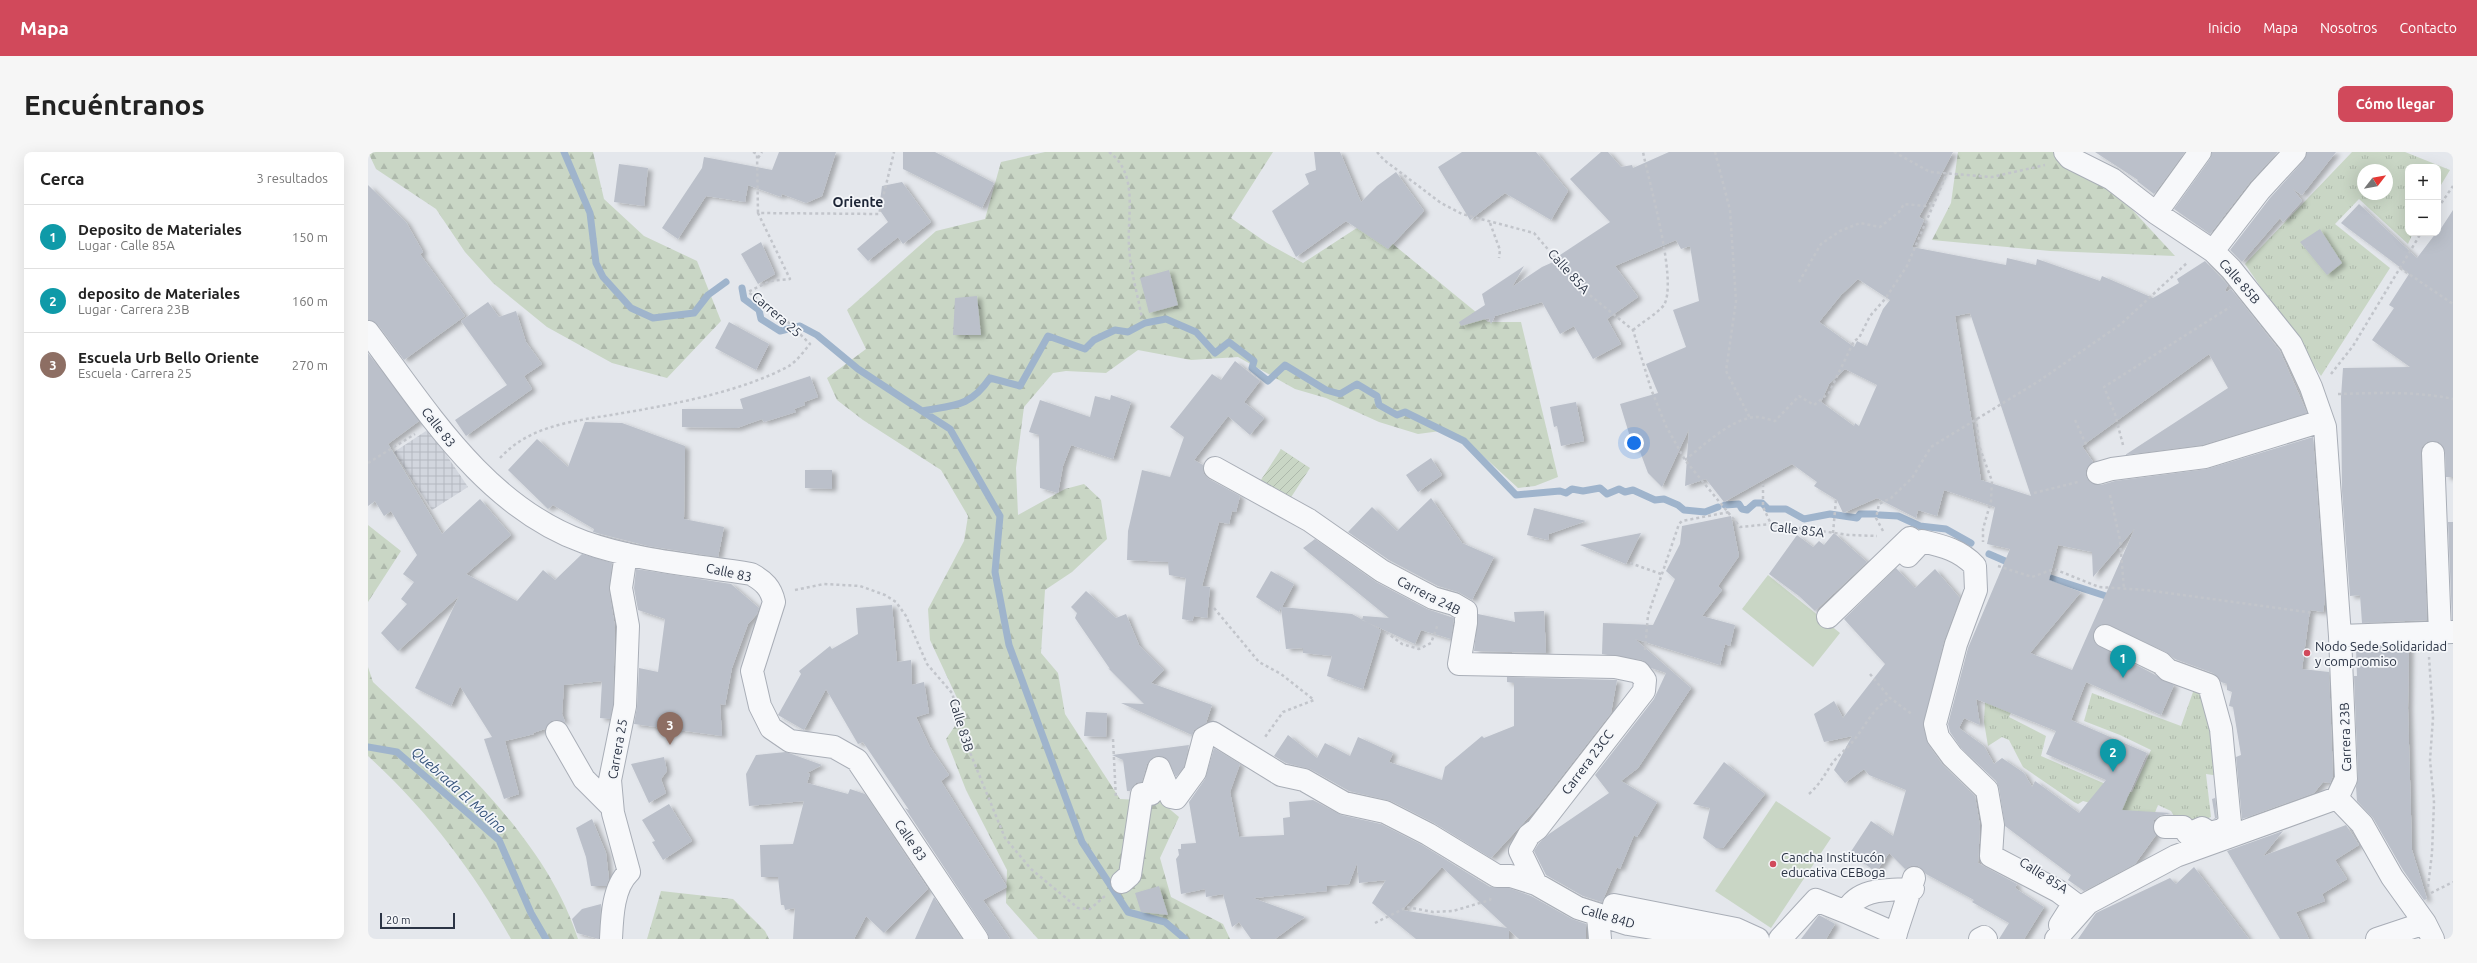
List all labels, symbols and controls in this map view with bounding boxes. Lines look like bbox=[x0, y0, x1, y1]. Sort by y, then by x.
text: Mapa bbox=[20, 17, 69, 39]
text: Inicio bbox=[2208, 20, 2241, 36]
text: Mapa bbox=[2263, 20, 2298, 36]
text: Nosotros bbox=[2320, 20, 2377, 36]
text: Contacto bbox=[2399, 20, 2457, 36]
button: Cómo llegar bbox=[2338, 86, 2453, 122]
text: Encuéntranos bbox=[24, 89, 205, 120]
north arrow bbox=[2357, 164, 2393, 200]
map controls bbox=[2405, 164, 2441, 236]
button: + bbox=[2405, 164, 2441, 200]
text: Cerca bbox=[40, 169, 85, 188]
text: 3 resultados bbox=[257, 171, 328, 185]
district label: Oriente bbox=[833, 194, 883, 210]
button: − bbox=[2405, 200, 2441, 236]
text: Deposito de Materiales bbox=[78, 221, 242, 238]
text: 1 bbox=[49, 230, 57, 244]
text: 150 m bbox=[292, 230, 328, 244]
text: Lugar · Calle 85A bbox=[78, 238, 175, 252]
street label: Calle 85A bbox=[1545, 246, 1593, 296]
street label: Calle 85B bbox=[2217, 256, 2263, 306]
text: deposito de Materiales bbox=[78, 285, 240, 302]
street label: Carrera 25 bbox=[749, 289, 805, 339]
text: 2 bbox=[49, 294, 57, 308]
text: 160 m bbox=[292, 294, 328, 308]
text: Lugar · Carrera 23B bbox=[78, 302, 189, 316]
text: Escuela Urb Bello Oriente bbox=[78, 349, 259, 366]
text: 3 bbox=[49, 358, 57, 372]
text: 270 m bbox=[292, 358, 328, 372]
text: Escuela · Carrera 25 bbox=[78, 366, 192, 380]
street label: Calle 83 bbox=[419, 404, 459, 450]
your location bbox=[1624, 433, 1644, 453]
street label: Calle 85A bbox=[1769, 519, 1826, 539]
street label: Calle 83 bbox=[705, 560, 753, 584]
street label: Carrera 24B bbox=[1395, 573, 1463, 617]
place label: Nodo Sede Solidaridad y compromiso bbox=[2315, 639, 2447, 668]
pin: 1 bbox=[2110, 645, 2136, 678]
marker: Nodo Sede Solidaridad y compromiso bbox=[2302, 648, 2312, 658]
street label: Calle 83B bbox=[947, 697, 977, 753]
street label: Carrera 23B bbox=[2337, 702, 2353, 772]
pin: 3 bbox=[657, 712, 683, 745]
street label: Carrera 25 bbox=[605, 718, 629, 780]
street label: Carrera 23CC bbox=[1558, 727, 1616, 797]
pin: 2 bbox=[2100, 739, 2126, 772]
water label: Quebrada El Molino bbox=[408, 743, 510, 838]
street label: Calle 83 bbox=[892, 817, 930, 863]
place label: Cancha Institucón educativa CEBoga bbox=[1781, 850, 1885, 879]
street label: Calle 85A bbox=[2017, 854, 2071, 896]
marker: Cancha Institucón educativa CEBoga bbox=[1768, 859, 1778, 869]
street label: Calle 84D bbox=[1579, 902, 1637, 930]
scale bar bbox=[380, 911, 455, 930]
text: 20 m bbox=[386, 914, 410, 926]

